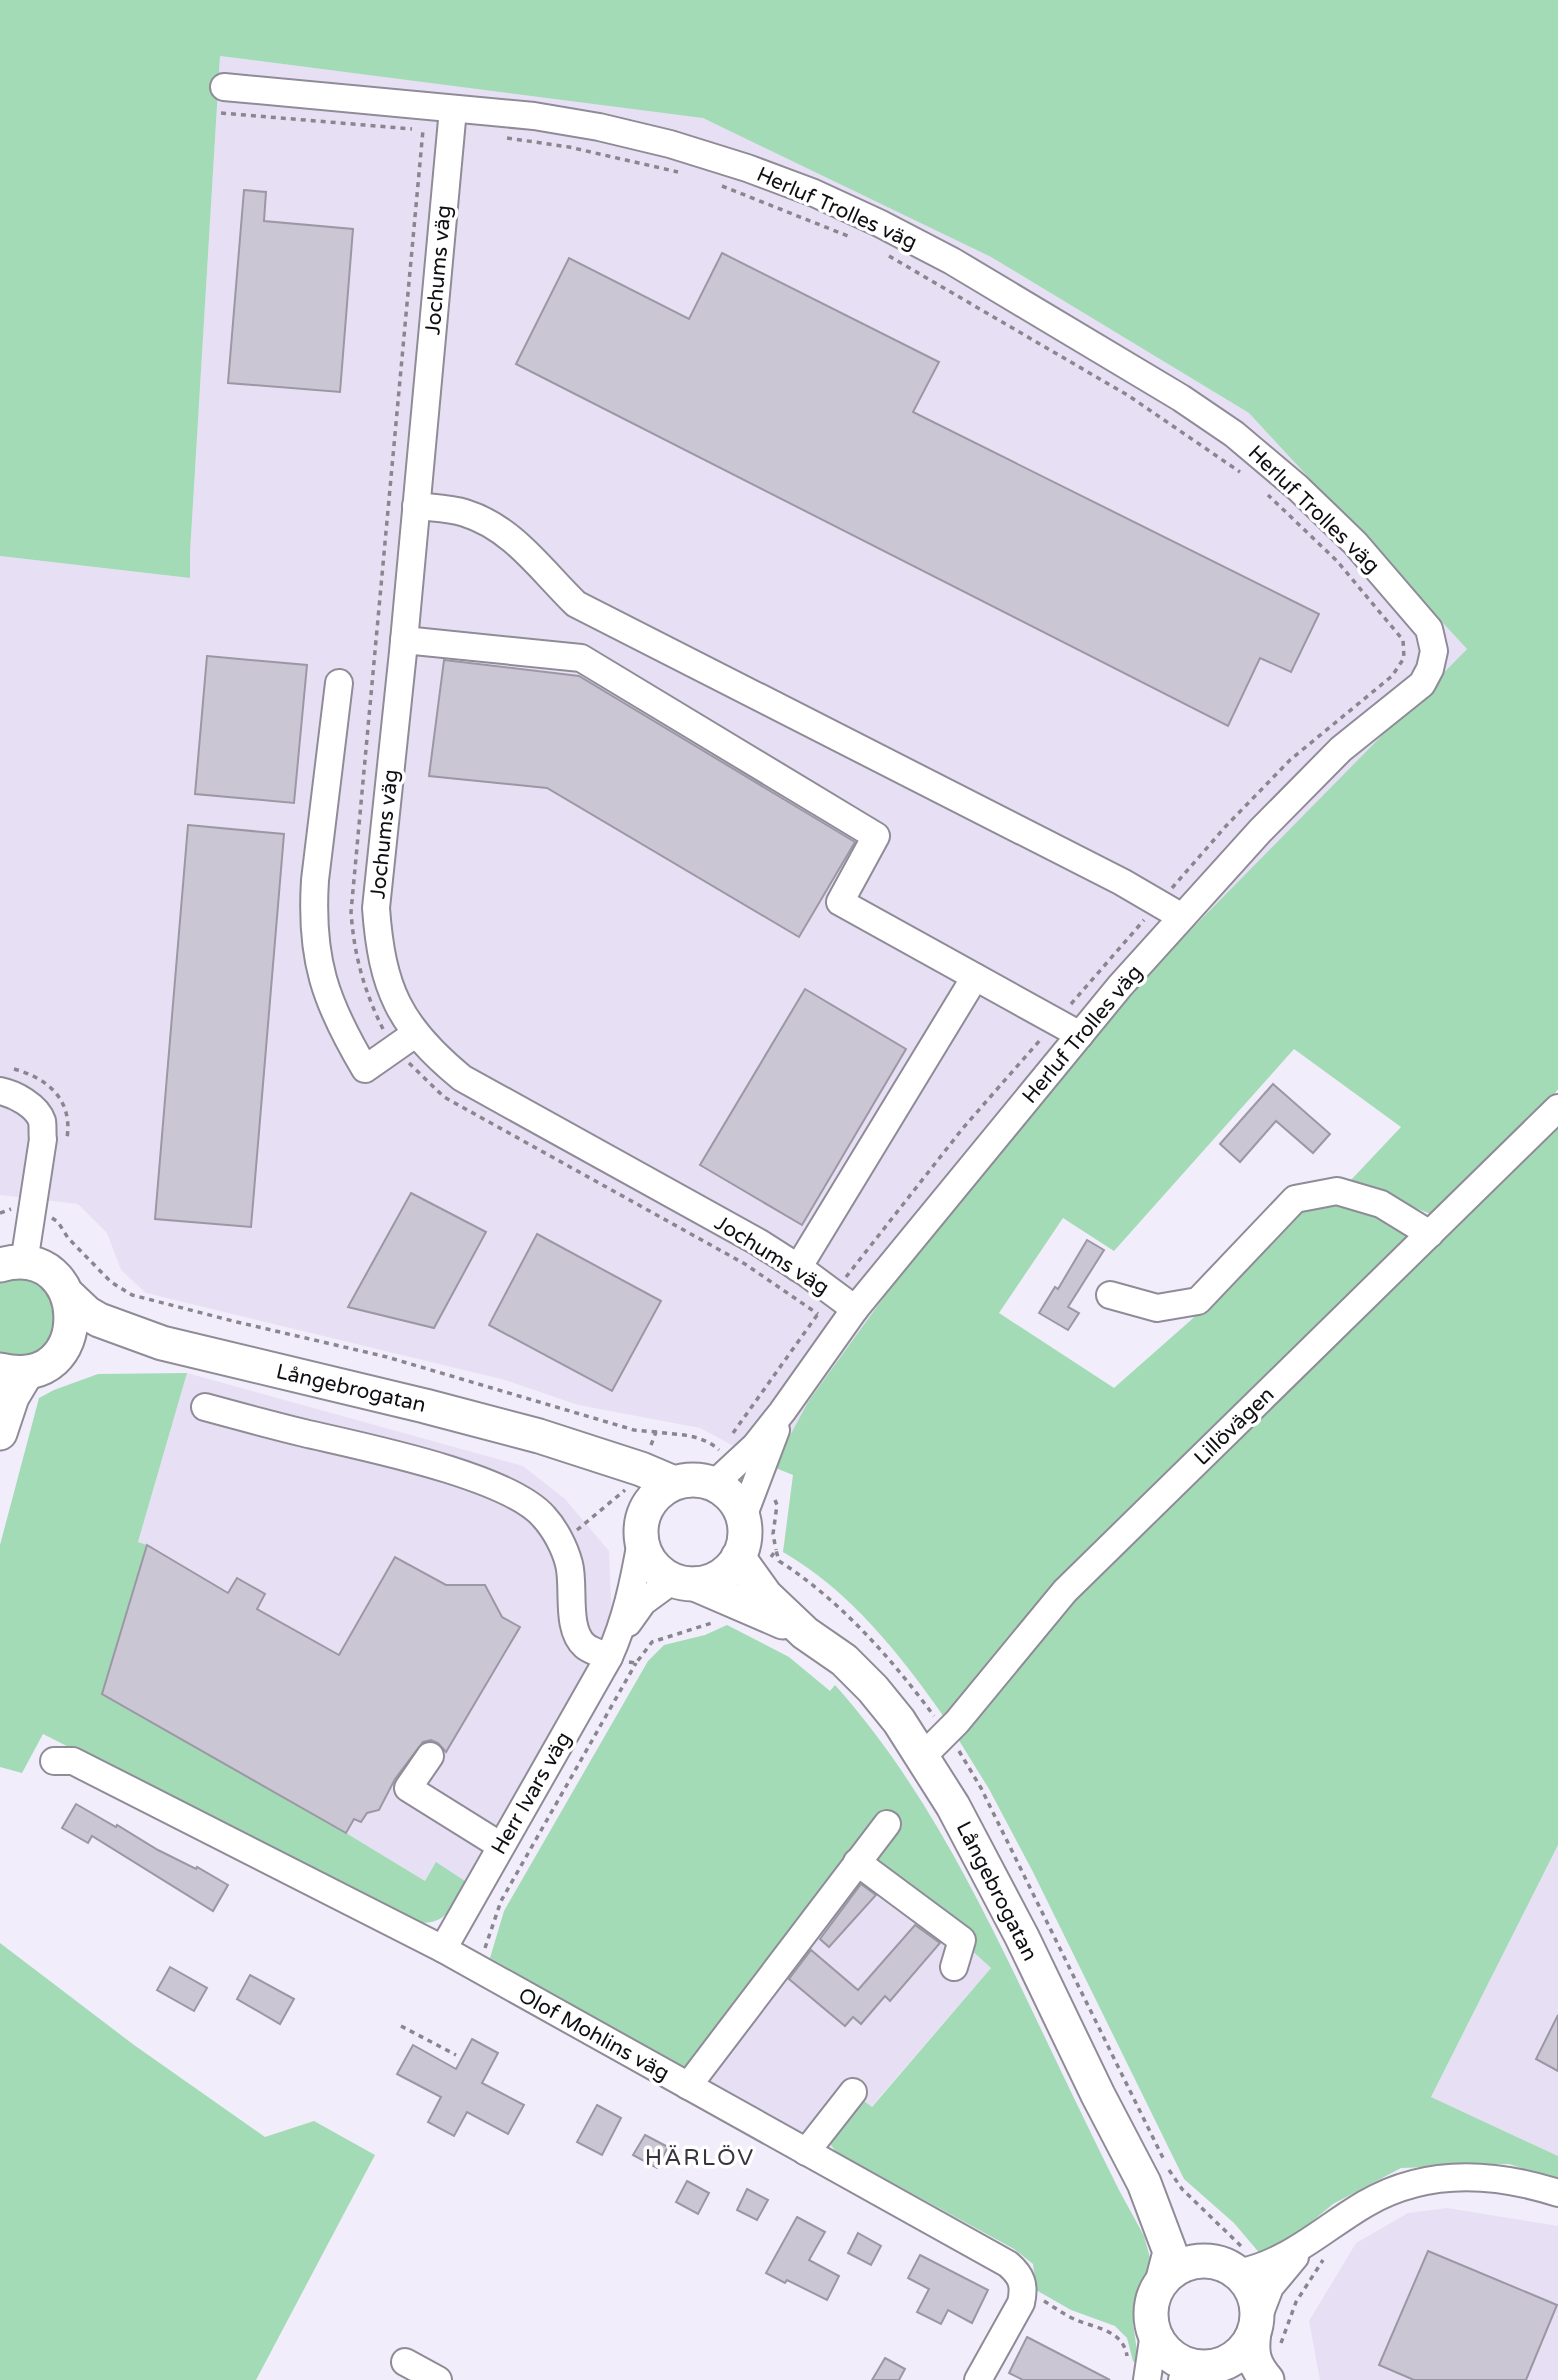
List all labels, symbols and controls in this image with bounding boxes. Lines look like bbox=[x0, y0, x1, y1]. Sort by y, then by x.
street label: Herluf Trolles väg bbox=[753, 162, 921, 255]
street label: Jochums väg bbox=[420, 204, 457, 336]
street label: Herluf Trolles väg bbox=[1243, 440, 1385, 578]
street label: Jochums väg bbox=[365, 768, 404, 900]
street label: Herluf Trolles väg bbox=[1017, 960, 1148, 1109]
street label: Jochums väg bbox=[710, 1210, 834, 1301]
street label: Långebrogatan bbox=[274, 1359, 428, 1418]
street label: Lillövägen bbox=[1189, 1382, 1279, 1470]
street label: Herr Ivars väg bbox=[486, 1728, 577, 1859]
street label: Långebrogatan bbox=[951, 1817, 1042, 1965]
street label: Olof Mohlins väg bbox=[514, 1983, 674, 2086]
district label: HÄRLÖV bbox=[645, 2144, 755, 2172]

